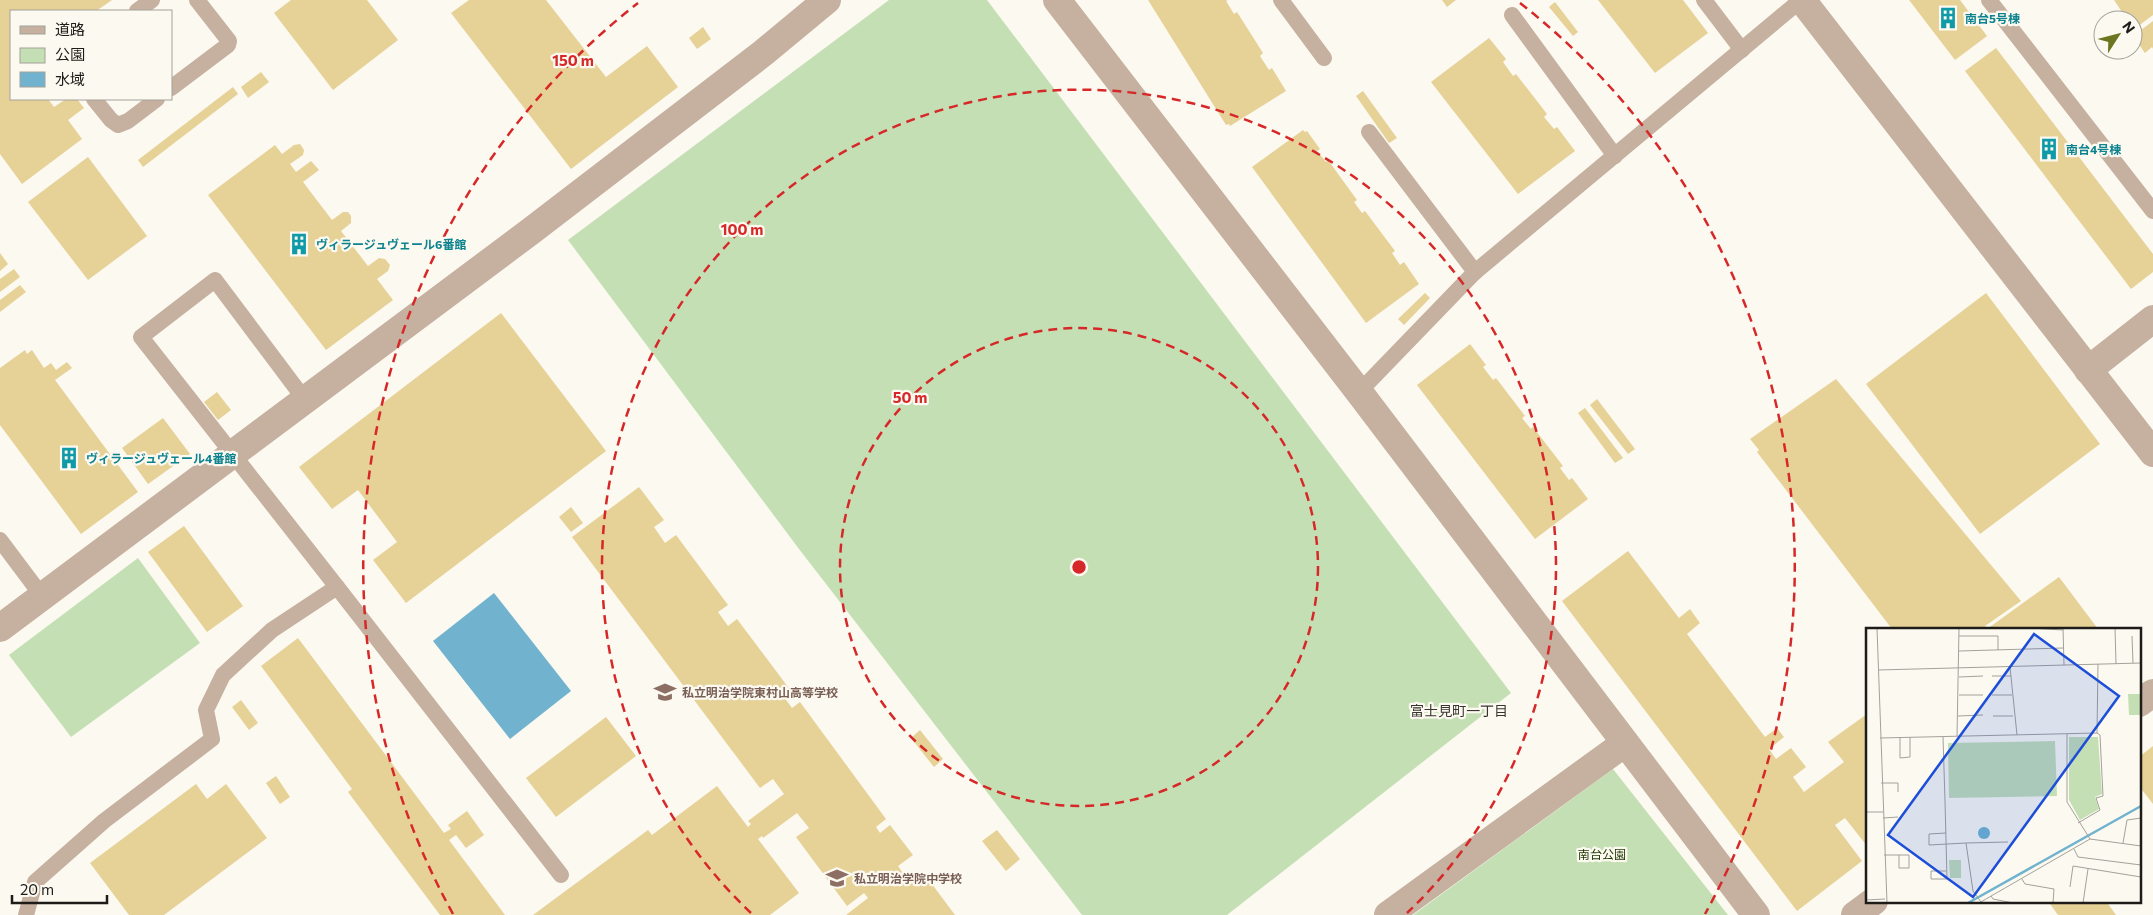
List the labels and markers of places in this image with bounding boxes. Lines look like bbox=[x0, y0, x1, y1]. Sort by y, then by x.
building icon: 南台5号棟 bbox=[1935, 5, 1961, 31]
place label: 南台5号棟 bbox=[1965, 11, 2020, 25]
building icon: 南台4号棟 bbox=[2036, 136, 2062, 162]
place label: 南台4号棟 bbox=[2066, 142, 2121, 156]
building icon: ヴィラージュヴェール6番館 bbox=[286, 231, 312, 257]
place label: ヴィラージュヴェール6番館 bbox=[316, 237, 466, 251]
building icon: ヴィラージュヴェール4番館 bbox=[56, 445, 82, 471]
place label: ヴィラージュヴェール4番館 bbox=[86, 451, 236, 465]
centre of rings bbox=[1070, 558, 1088, 576]
school or university icon: 私立明治学院東村山高等学校 bbox=[652, 679, 678, 705]
place label: 私立明治学院東村山高等学校 bbox=[682, 685, 838, 699]
school or university icon: 私立明治学院中学校 bbox=[824, 865, 850, 891]
place label: 私立明治学院中学校 bbox=[854, 871, 962, 885]

